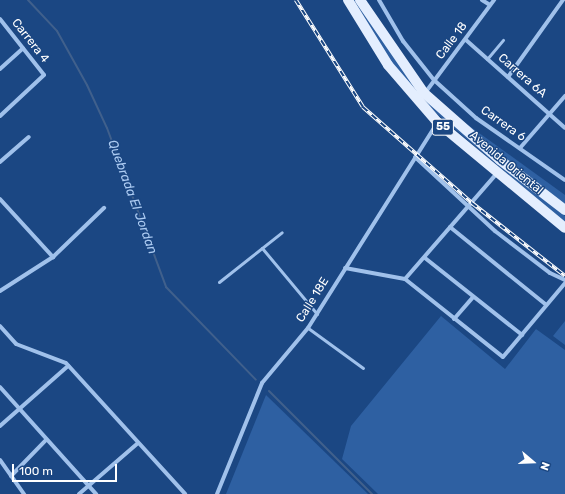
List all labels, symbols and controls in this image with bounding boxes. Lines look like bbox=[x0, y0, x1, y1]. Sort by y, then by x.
street label: Carrera 4 bbox=[8, 16, 52, 66]
street label: Calle 18 bbox=[433, 20, 471, 62]
street label: Carrera 6A bbox=[495, 51, 549, 101]
street label: Carrera 6 bbox=[478, 103, 528, 145]
road number: 55 bbox=[431, 118, 455, 136]
street label: Avenida Oriental bbox=[466, 128, 546, 198]
water label: Quebrada El Jordan bbox=[104, 138, 160, 256]
street label: Calle 18E bbox=[294, 275, 332, 325]
north arrow bbox=[513, 442, 553, 482]
scale bar bbox=[14, 456, 119, 482]
text: N bbox=[537, 460, 552, 472]
text: 100 m bbox=[19, 464, 53, 478]

